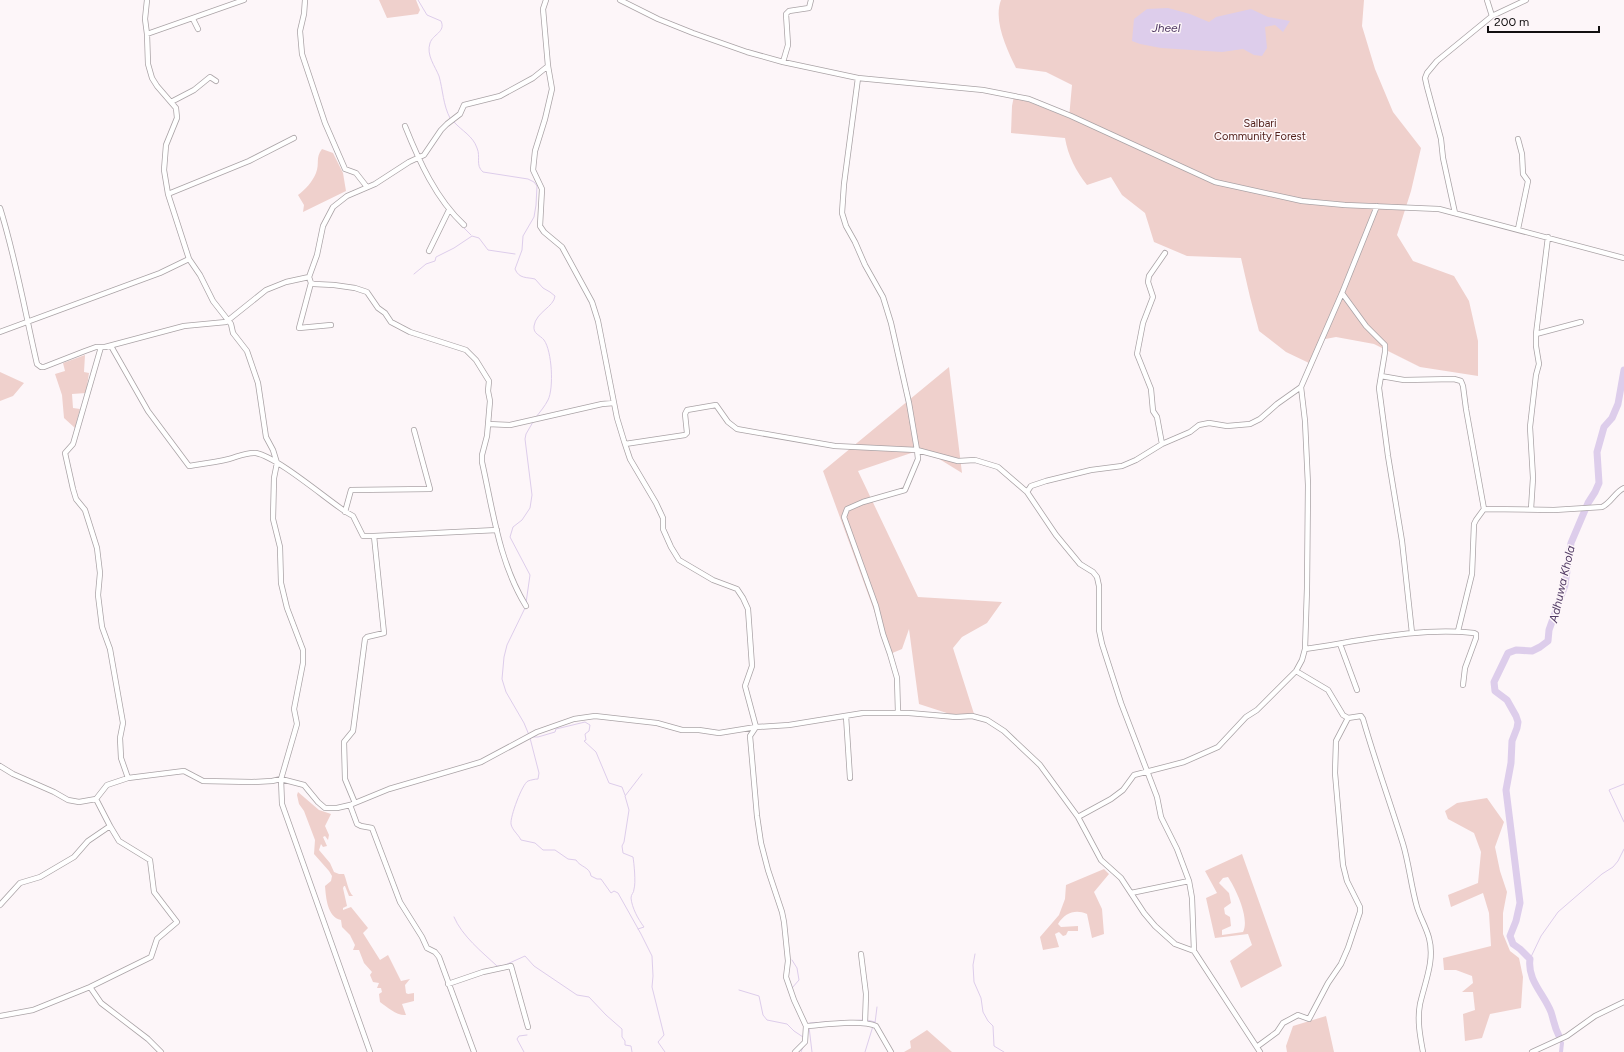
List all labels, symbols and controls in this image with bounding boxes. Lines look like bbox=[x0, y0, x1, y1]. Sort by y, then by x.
scale bar bbox=[1488, 8, 1599, 34]
text: 200 m bbox=[1494, 15, 1529, 29]
water label: Jheel bbox=[1151, 21, 1181, 35]
park label: Salbari Community Forest bbox=[1214, 117, 1306, 143]
water label: Adhuwa Khola bbox=[1546, 544, 1578, 625]

